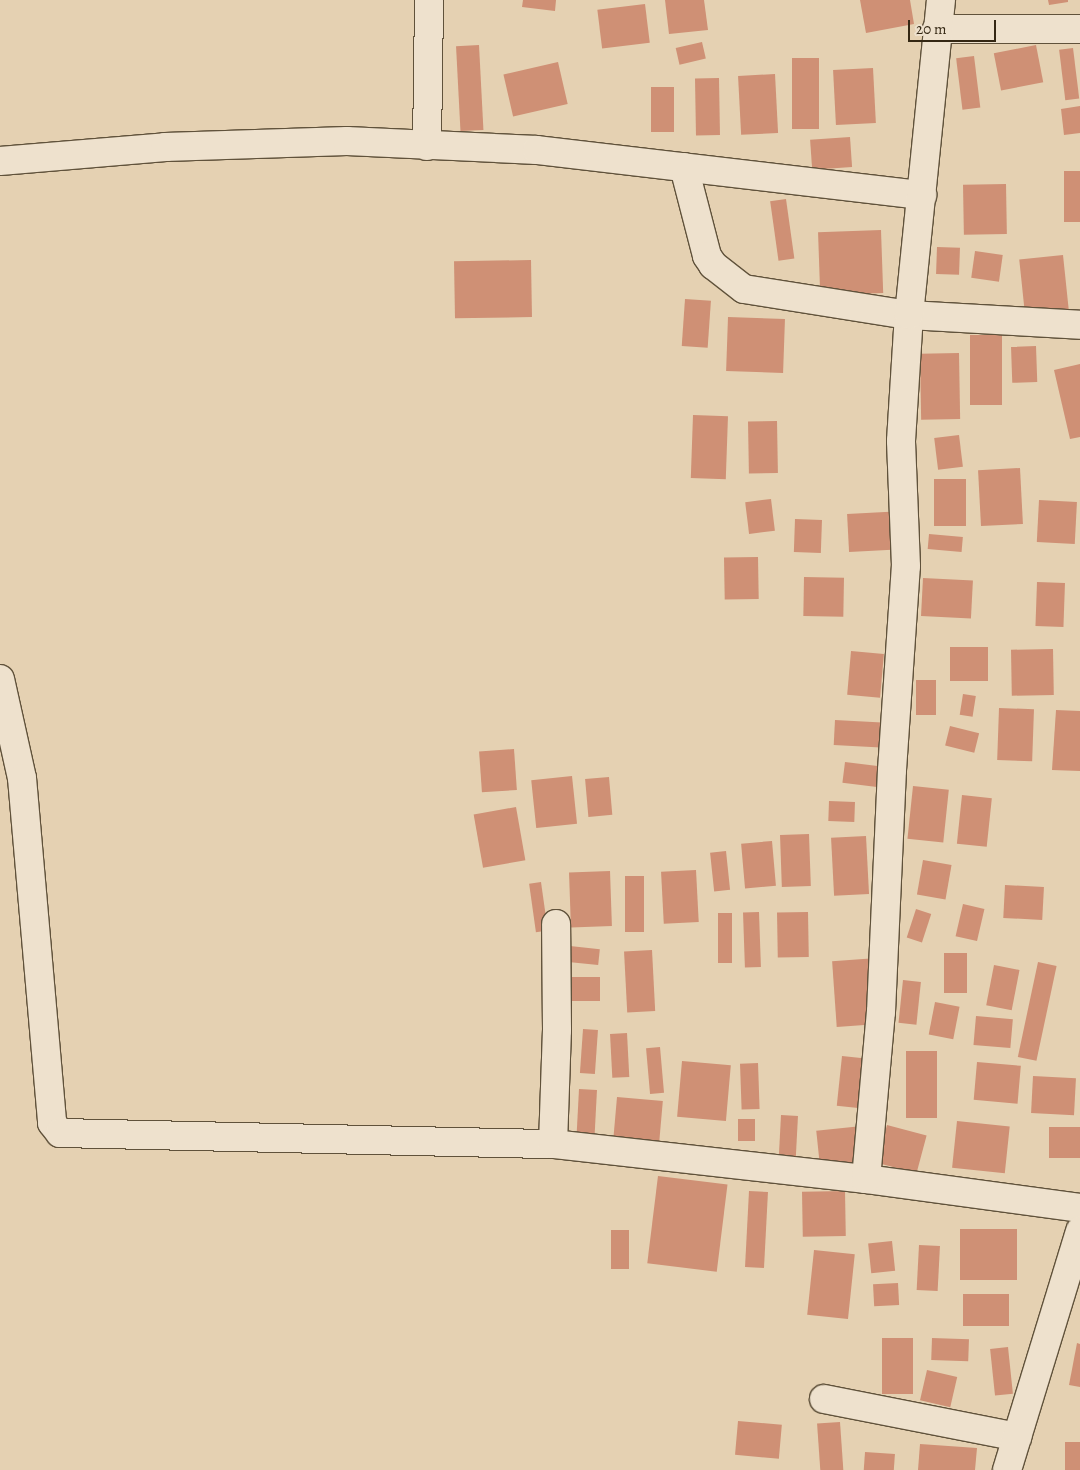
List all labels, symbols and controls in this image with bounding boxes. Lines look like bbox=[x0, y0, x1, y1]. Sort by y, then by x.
scale bar bbox=[910, 10, 998, 42]
text: 20 m bbox=[916, 19, 947, 39]

